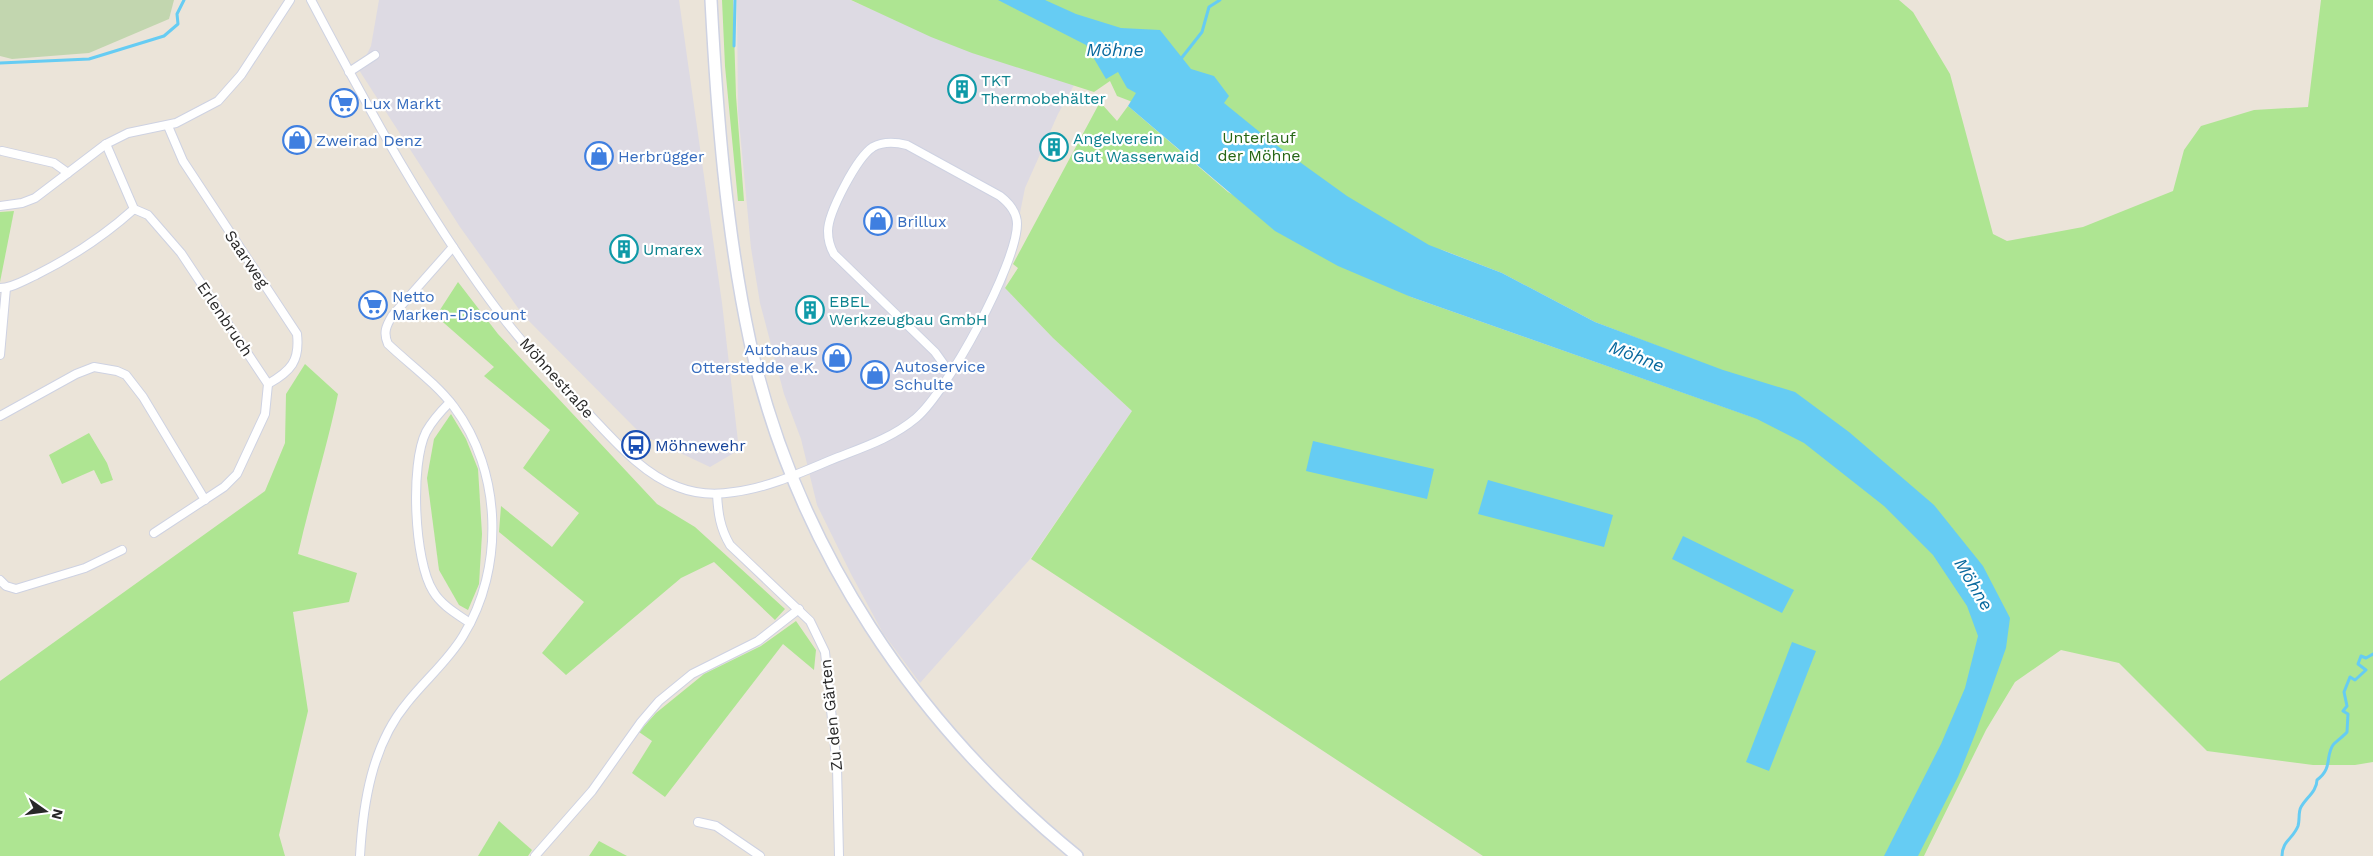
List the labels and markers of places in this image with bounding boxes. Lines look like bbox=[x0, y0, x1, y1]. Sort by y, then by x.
place label: TKT Thermobehälter bbox=[981, 71, 1107, 108]
building icon: TKT Thermobehälter bbox=[947, 74, 977, 104]
supermarket icon: Lux Markt bbox=[329, 88, 359, 118]
place label: Lux Markt bbox=[363, 94, 441, 113]
shop icon: Zweirad Denz bbox=[282, 125, 312, 155]
place label: Angelverein Gut Wasserwaid bbox=[1073, 129, 1199, 166]
place label: Zweirad Denz bbox=[316, 131, 422, 150]
building icon: Angelverein Gut Wasserwaid bbox=[1039, 132, 1069, 162]
shop icon: Herbrügger bbox=[584, 141, 614, 171]
place label: Herbrügger bbox=[618, 147, 705, 166]
shop icon: Brillux bbox=[863, 206, 893, 236]
place label: Brillux bbox=[897, 212, 946, 231]
building icon: Umarex bbox=[609, 234, 639, 264]
place label: Umarex bbox=[643, 240, 702, 259]
place label: Netto Marken-Discount bbox=[392, 287, 527, 324]
supermarket icon: Netto Marken-Discount bbox=[358, 290, 388, 320]
place label: EBEL Werkzeugbau GmbH bbox=[829, 292, 988, 329]
building icon: EBEL Werkzeugbau GmbH bbox=[795, 295, 825, 325]
place label: Autohaus Otterstedde e.K. bbox=[691, 340, 818, 377]
shop icon: Autohaus Otterstedde e.K. bbox=[822, 343, 852, 373]
place label: Autoservice Schulte bbox=[894, 357, 986, 394]
shop icon: Autoservice Schulte bbox=[860, 360, 890, 390]
bus stop icon: Möhnewehr bbox=[621, 430, 651, 460]
place label: Möhnewehr bbox=[655, 436, 746, 455]

